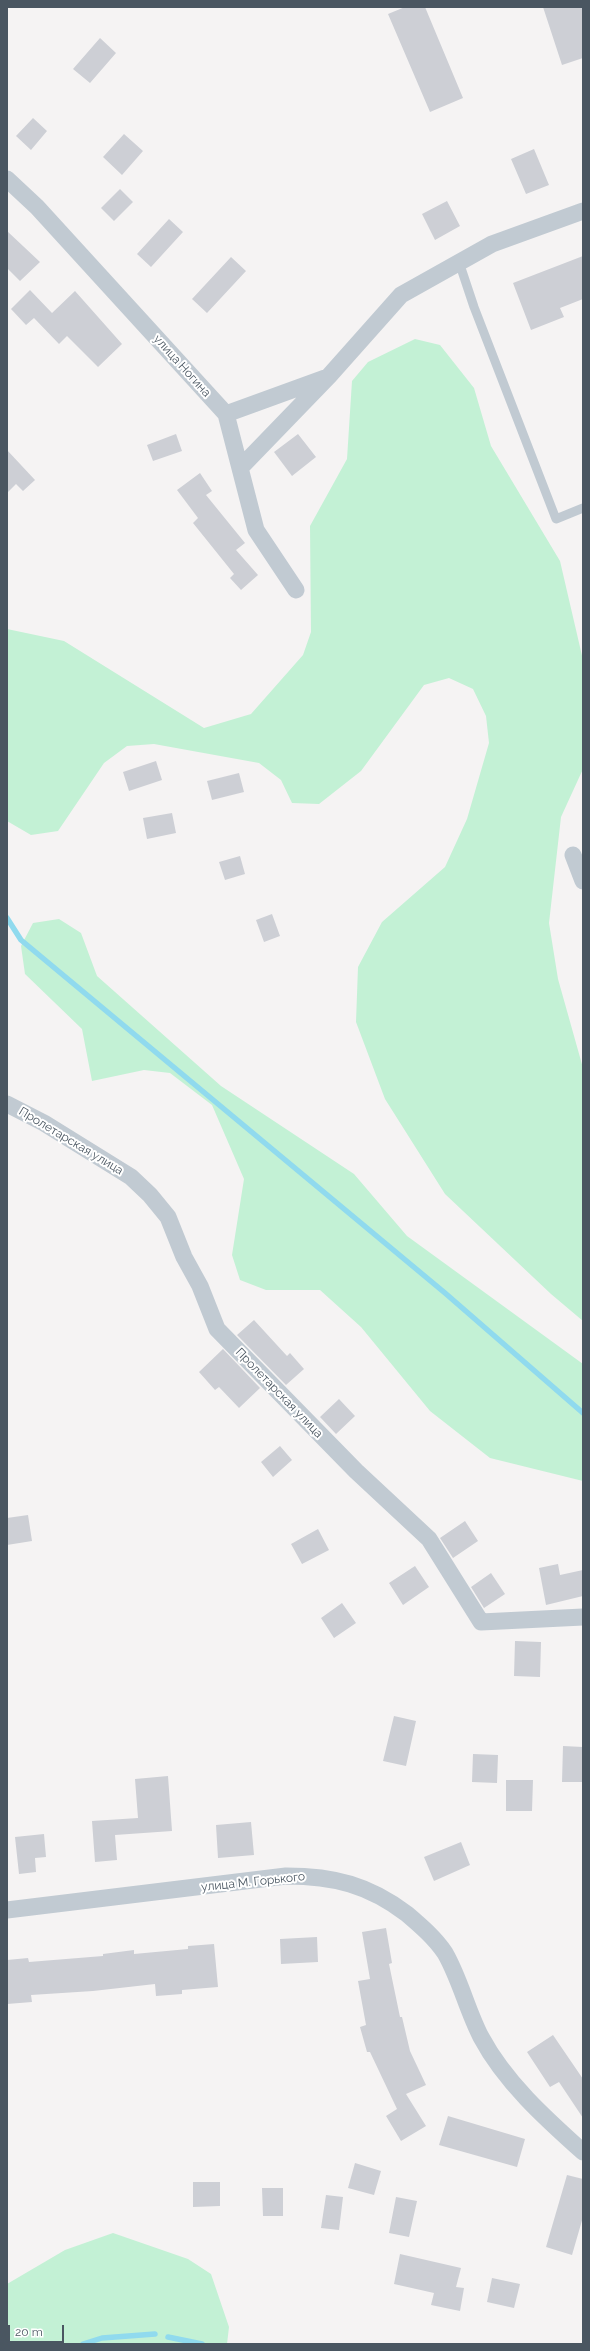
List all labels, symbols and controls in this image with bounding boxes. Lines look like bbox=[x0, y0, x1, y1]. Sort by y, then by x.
street label: улица Ногина bbox=[150, 332, 214, 400]
street label: Пролетарская улица bbox=[16, 1104, 126, 1178]
street label: Пролетарская улица bbox=[232, 1345, 326, 1441]
street label: улица М. Горького bbox=[200, 1869, 306, 1895]
scale bar bbox=[10, 2317, 66, 2343]
text: 20 m bbox=[15, 2325, 43, 2339]

